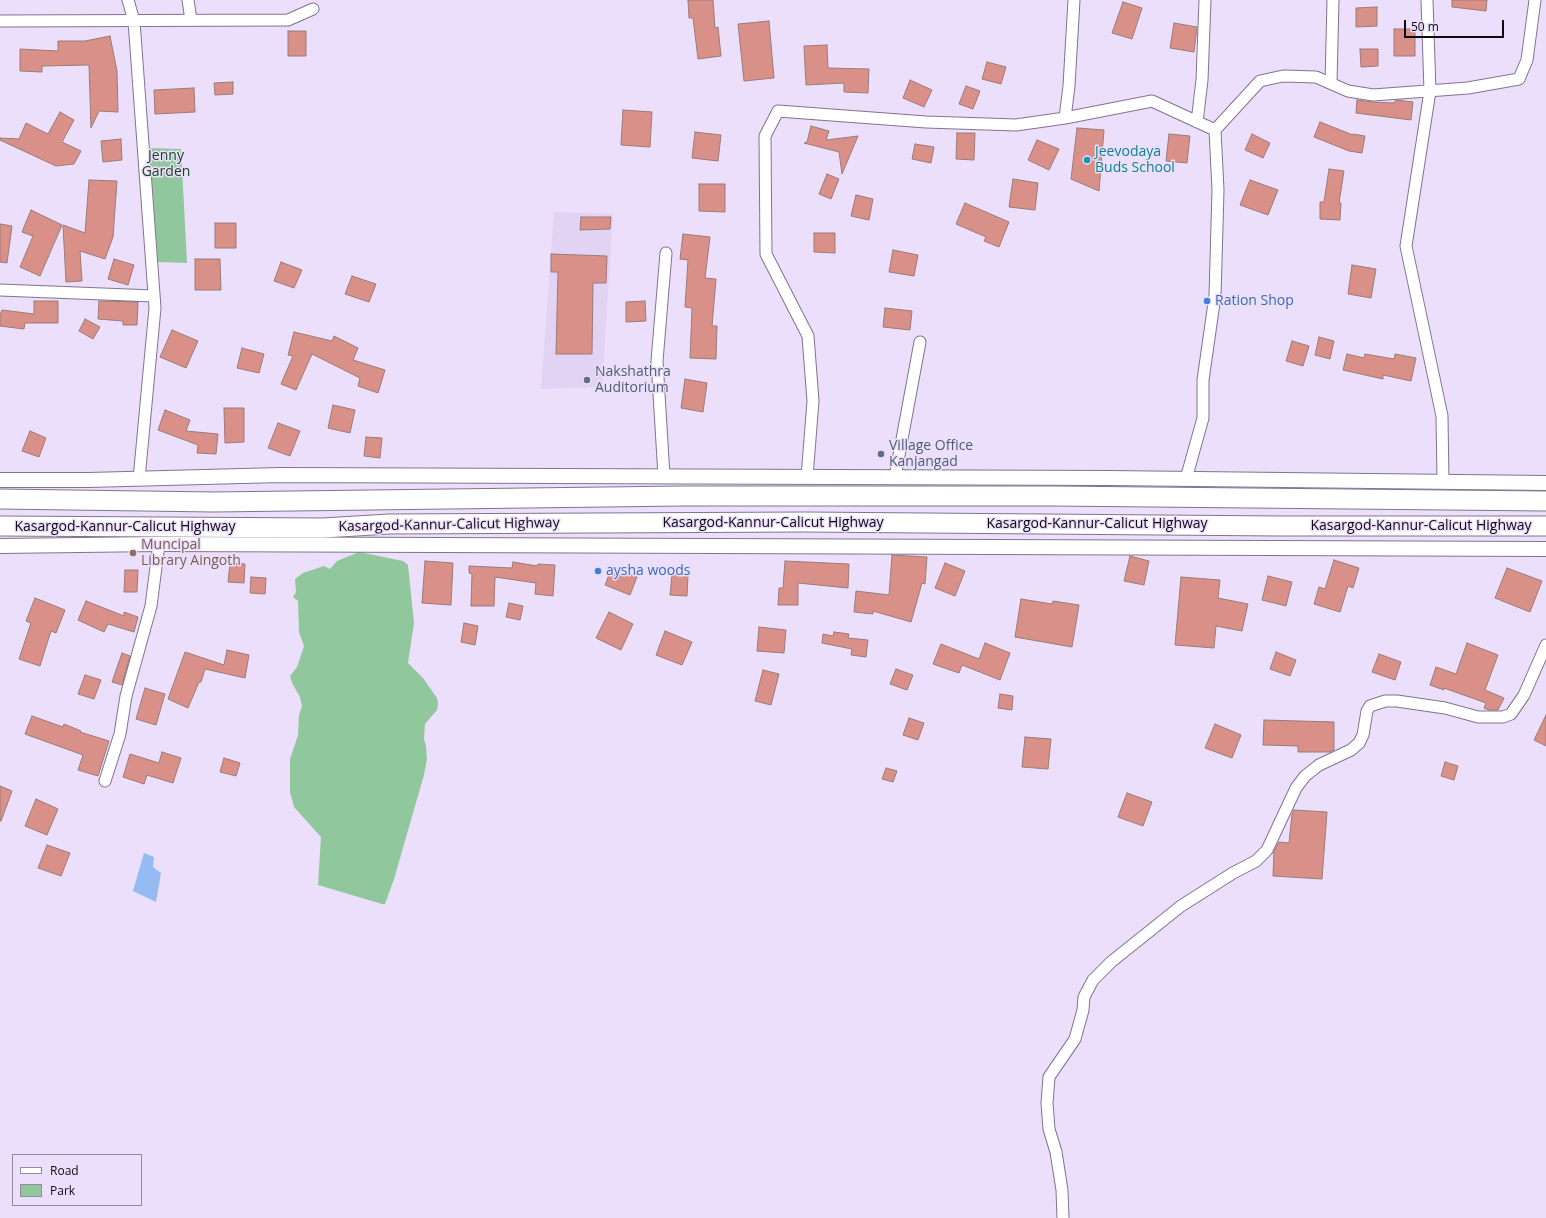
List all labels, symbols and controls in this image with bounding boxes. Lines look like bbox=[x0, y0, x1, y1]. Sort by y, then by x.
scale bar bbox=[1406, 12, 1506, 38]
text: 50 m bbox=[1411, 18, 1439, 35]
place label: Jeevodaya Buds School bbox=[1095, 144, 1175, 176]
park label: Jenny Garden bbox=[142, 148, 190, 180]
marker: Jeevodaya Buds School bbox=[1082, 155, 1092, 165]
place label: Ration Shop bbox=[1215, 293, 1294, 309]
marker: Ration Shop bbox=[1202, 296, 1212, 306]
place label: Nakshathra Auditorium bbox=[595, 364, 671, 396]
marker: Nakshathra Auditorium bbox=[582, 375, 592, 385]
place label: Village Office Kanjangad bbox=[889, 438, 973, 470]
marker: Village Office Kanjangad bbox=[876, 449, 886, 459]
street label: Kasargod-Kannur-Calicut Highway bbox=[338, 515, 560, 535]
street label: Kasargod-Kannur-Calicut Highway bbox=[662, 515, 884, 531]
street label: Kasargod-Kannur-Calicut Highway bbox=[986, 516, 1208, 532]
street label: Kasargod-Kannur-Calicut Highway bbox=[1310, 518, 1532, 534]
street label: Kasargod-Kannur-Calicut Highway bbox=[14, 519, 236, 535]
place label: Muncipal Library Aingoth bbox=[141, 537, 241, 570]
marker: Muncipal Library Aingoth bbox=[128, 548, 138, 558]
place label: aysha woods bbox=[606, 563, 690, 579]
marker: aysha woods bbox=[593, 566, 603, 576]
legend bbox=[12, 1154, 142, 1206]
text: Road bbox=[50, 1162, 79, 1179]
text: Park bbox=[50, 1182, 75, 1199]

